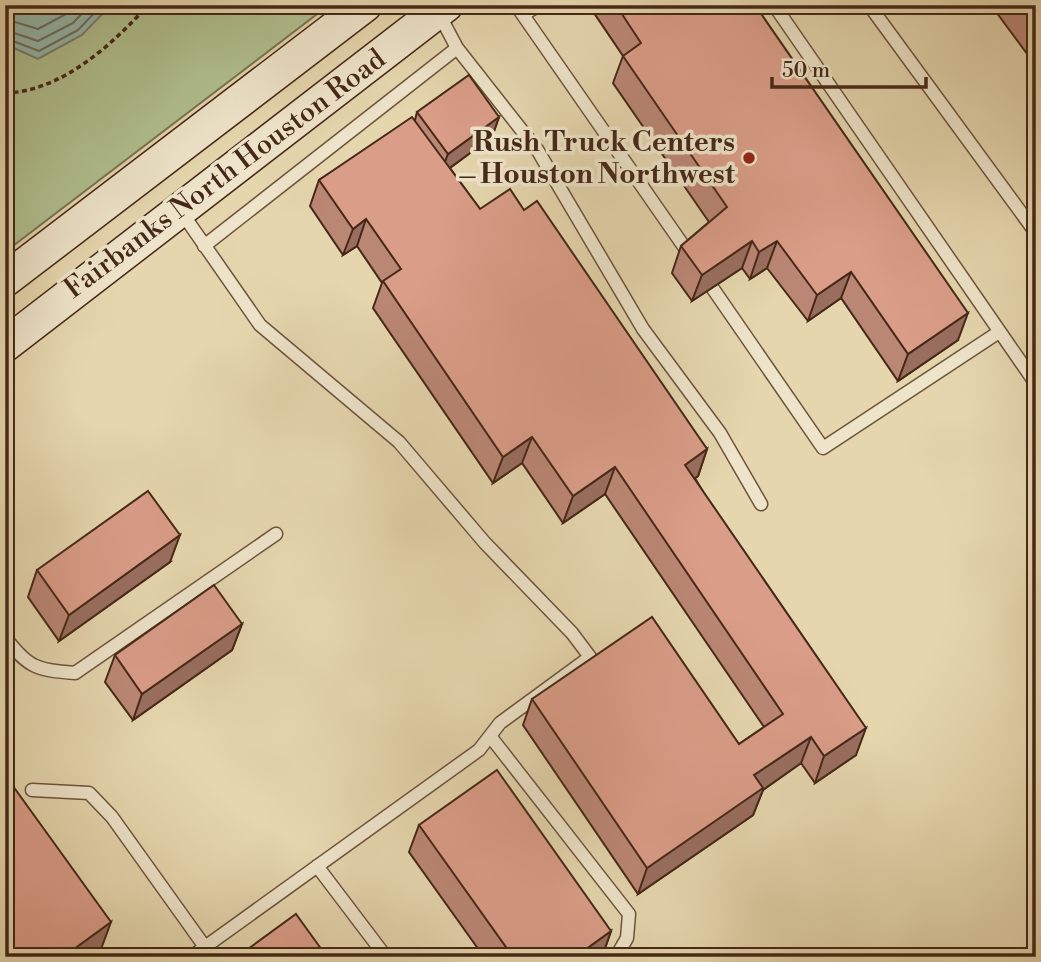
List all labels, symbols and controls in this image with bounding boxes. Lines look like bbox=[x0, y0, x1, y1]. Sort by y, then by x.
street label: Fairbanks North Houston Road bbox=[57, 42, 393, 306]
scale bar bbox=[772, 46, 926, 90]
text: 50 m bbox=[782, 58, 830, 84]
place label: Rush Truck Centers – Houston Northwest bbox=[459, 125, 736, 192]
marker: Rush Truck Centers – Houston Northwest bbox=[741, 150, 757, 166]

